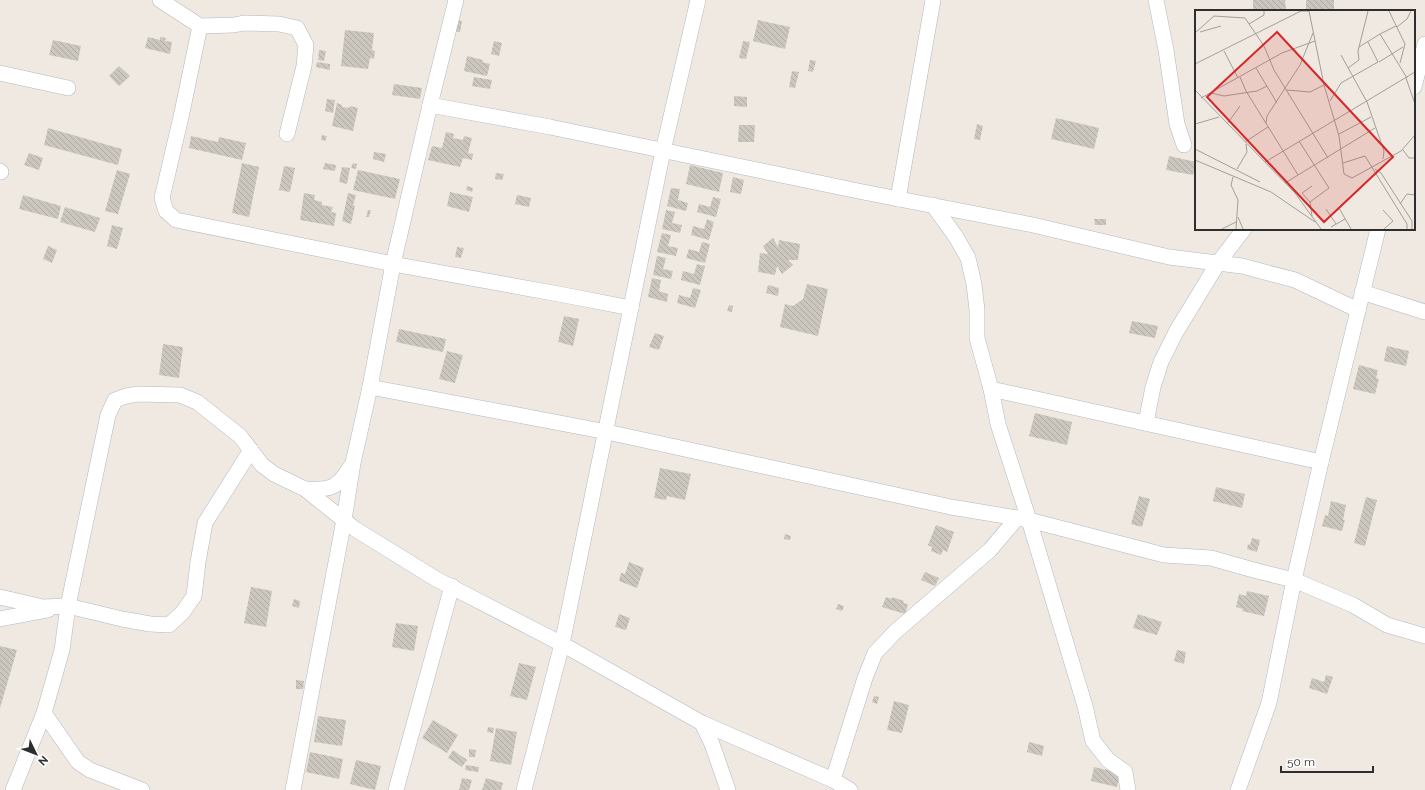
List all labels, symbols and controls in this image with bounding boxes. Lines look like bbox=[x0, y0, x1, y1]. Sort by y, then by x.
inset map bbox=[1195, 10, 1415, 230]
north arrow bbox=[16, 734, 56, 774]
scale bar bbox=[1281, 748, 1373, 774]
text: N bbox=[35, 753, 51, 768]
text: 50 m bbox=[1287, 755, 1315, 769]

